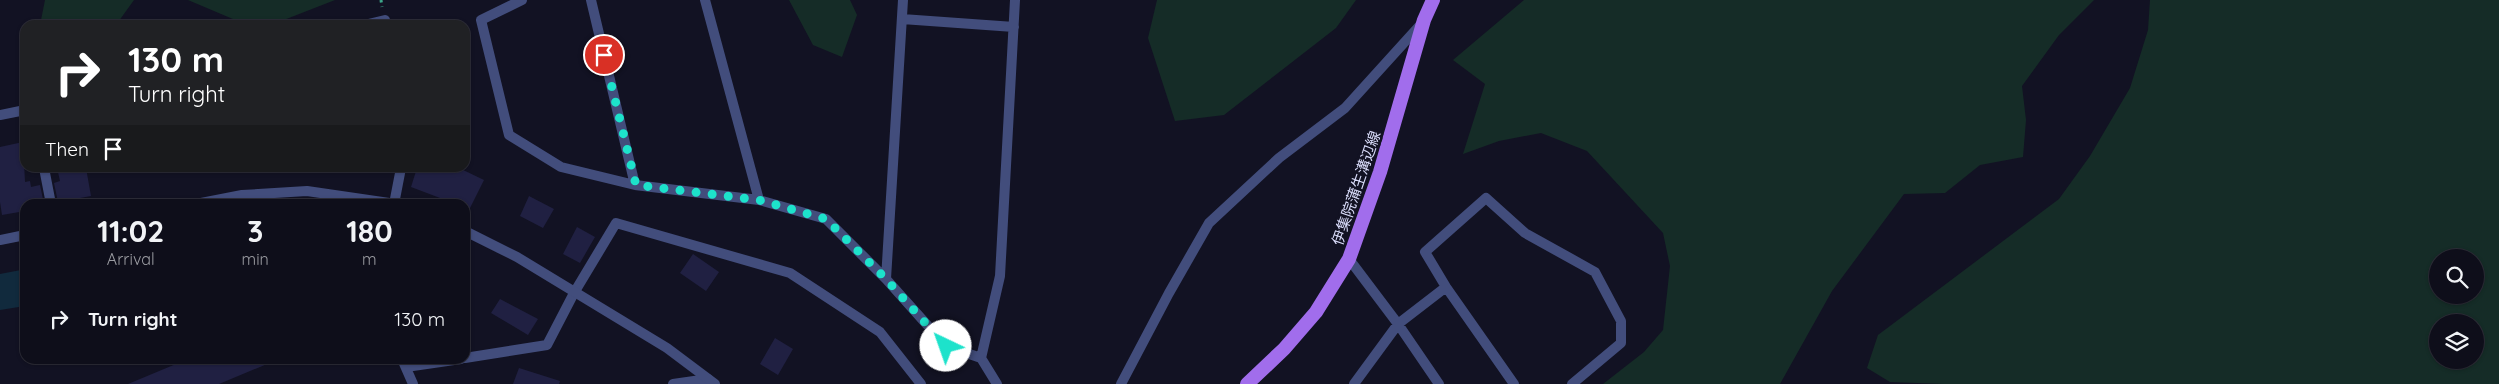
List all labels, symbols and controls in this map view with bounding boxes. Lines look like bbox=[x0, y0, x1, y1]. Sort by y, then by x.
pin bbox=[583, 34, 625, 76]
text: 130 m bbox=[128, 37, 224, 81]
icon: right bbox=[45, 40, 110, 105]
icon: arrive bbox=[590, 41, 618, 69]
text: Turn right bbox=[128, 80, 225, 108]
street label: 伊集院蒲生溝辺線 bbox=[1327, 128, 1385, 248]
icon: arrive bbox=[99, 135, 127, 163]
text: Then bbox=[45, 137, 89, 161]
text: 11:02 bbox=[97, 212, 164, 250]
text: 3 bbox=[247, 212, 263, 250]
text: 180 bbox=[346, 212, 393, 250]
text: Arrival bbox=[107, 249, 155, 269]
text: min bbox=[242, 249, 269, 269]
text: m bbox=[362, 249, 377, 269]
map controls bbox=[2429, 249, 2484, 369]
button: search bbox=[2429, 249, 2484, 304]
icon: right bbox=[45, 305, 73, 333]
text: Turn right bbox=[88, 307, 177, 331]
text: 130 m bbox=[394, 307, 445, 331]
button: layers bbox=[2429, 314, 2484, 369]
position arrow bbox=[919, 319, 971, 371]

